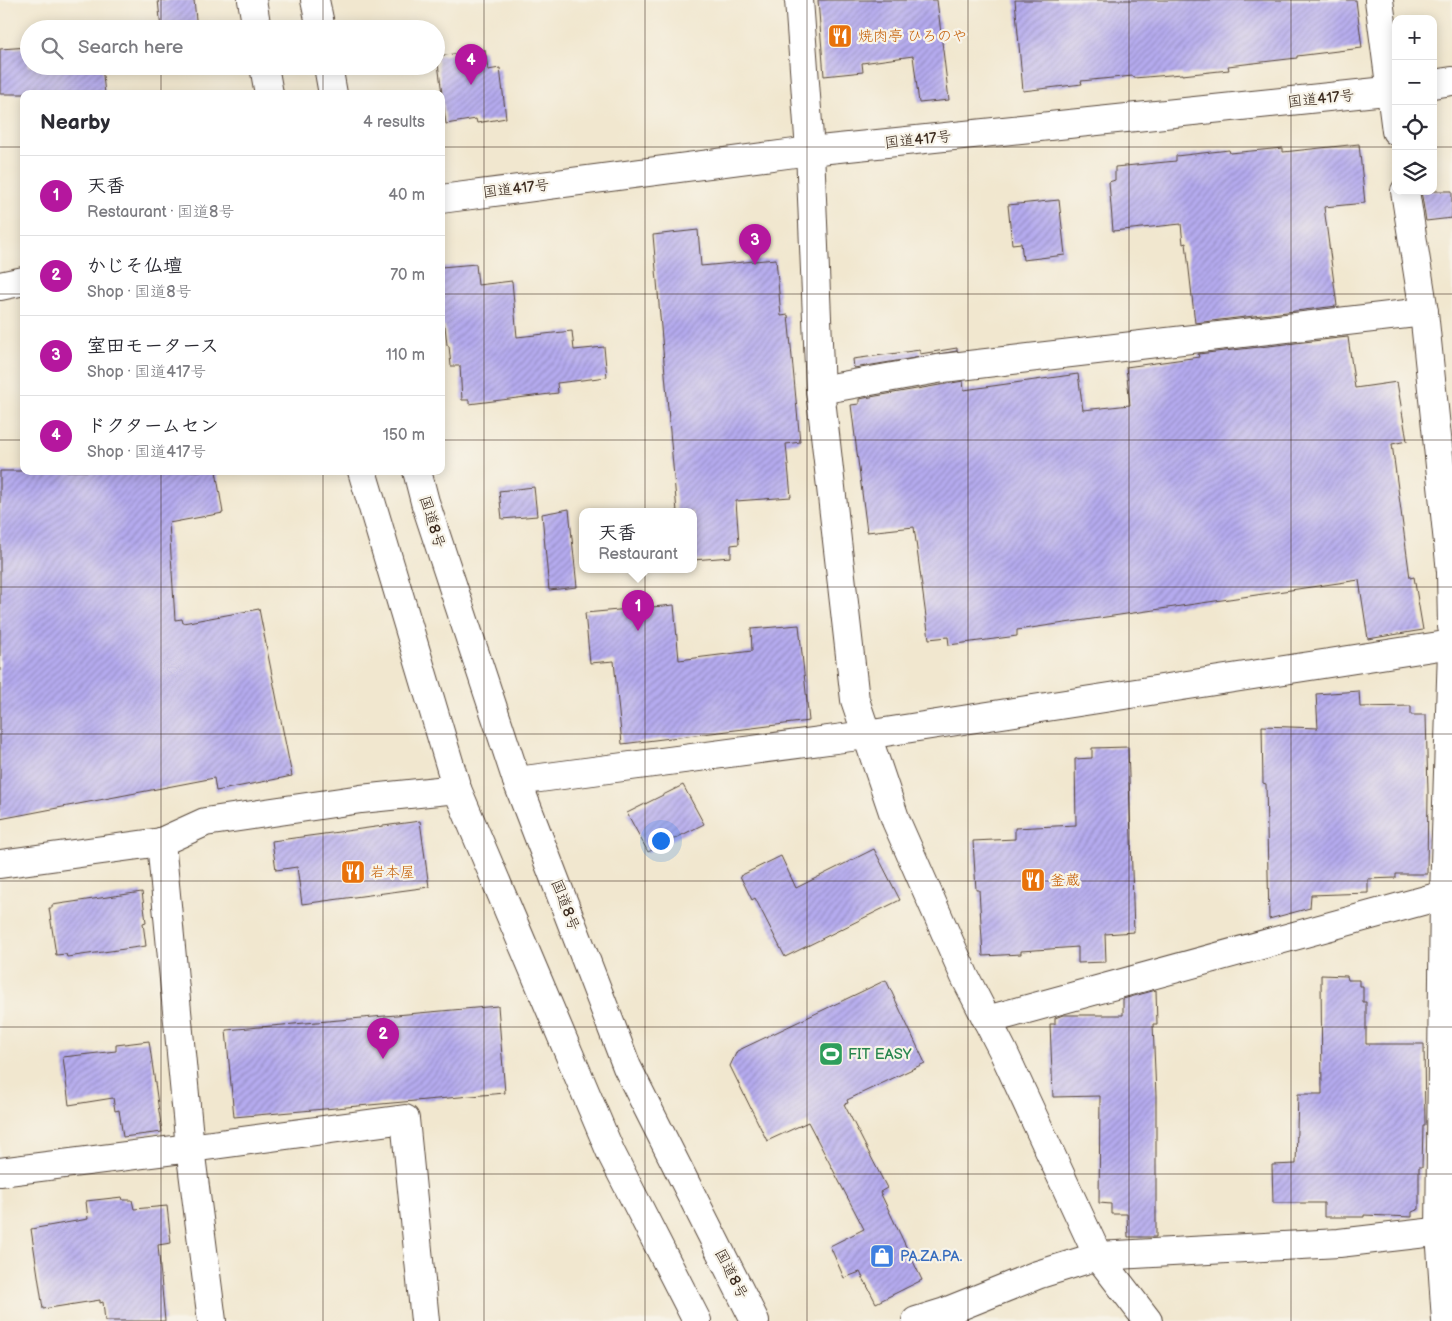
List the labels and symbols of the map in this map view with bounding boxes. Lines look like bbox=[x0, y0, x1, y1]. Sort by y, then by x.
restaurant icon: 焼肉亭 ひろのや bbox=[827, 23, 853, 49]
place label: 焼肉亭 ひろのや bbox=[858, 27, 967, 46]
pin: 4 bbox=[455, 44, 487, 85]
street label: 国道417号 bbox=[1287, 86, 1355, 112]
street label: 国道417号 bbox=[884, 127, 952, 153]
street label: 国道417号 bbox=[481, 175, 551, 203]
pin: 3 bbox=[739, 224, 771, 265]
street label: 国道8号 bbox=[415, 494, 449, 550]
pin: 1 bbox=[622, 590, 654, 631]
your location bbox=[648, 828, 674, 854]
restaurant icon: 岩本屋 bbox=[340, 859, 366, 885]
place label: 岩本屋 bbox=[370, 863, 415, 882]
restaurant icon: 釜蔵 bbox=[1020, 867, 1046, 893]
place label: 釜蔵 bbox=[1050, 871, 1080, 890]
street label: 国道8号 bbox=[546, 877, 584, 933]
pin: 2 bbox=[367, 1018, 399, 1059]
sports icon: FIT EASY bbox=[818, 1041, 844, 1067]
place label: FIT EASY bbox=[848, 1045, 912, 1064]
shop icon: PA.ZA.PA. bbox=[869, 1243, 895, 1269]
street label: 国道8号 bbox=[710, 1246, 752, 1302]
place label: PA.ZA.PA. bbox=[900, 1247, 962, 1266]

